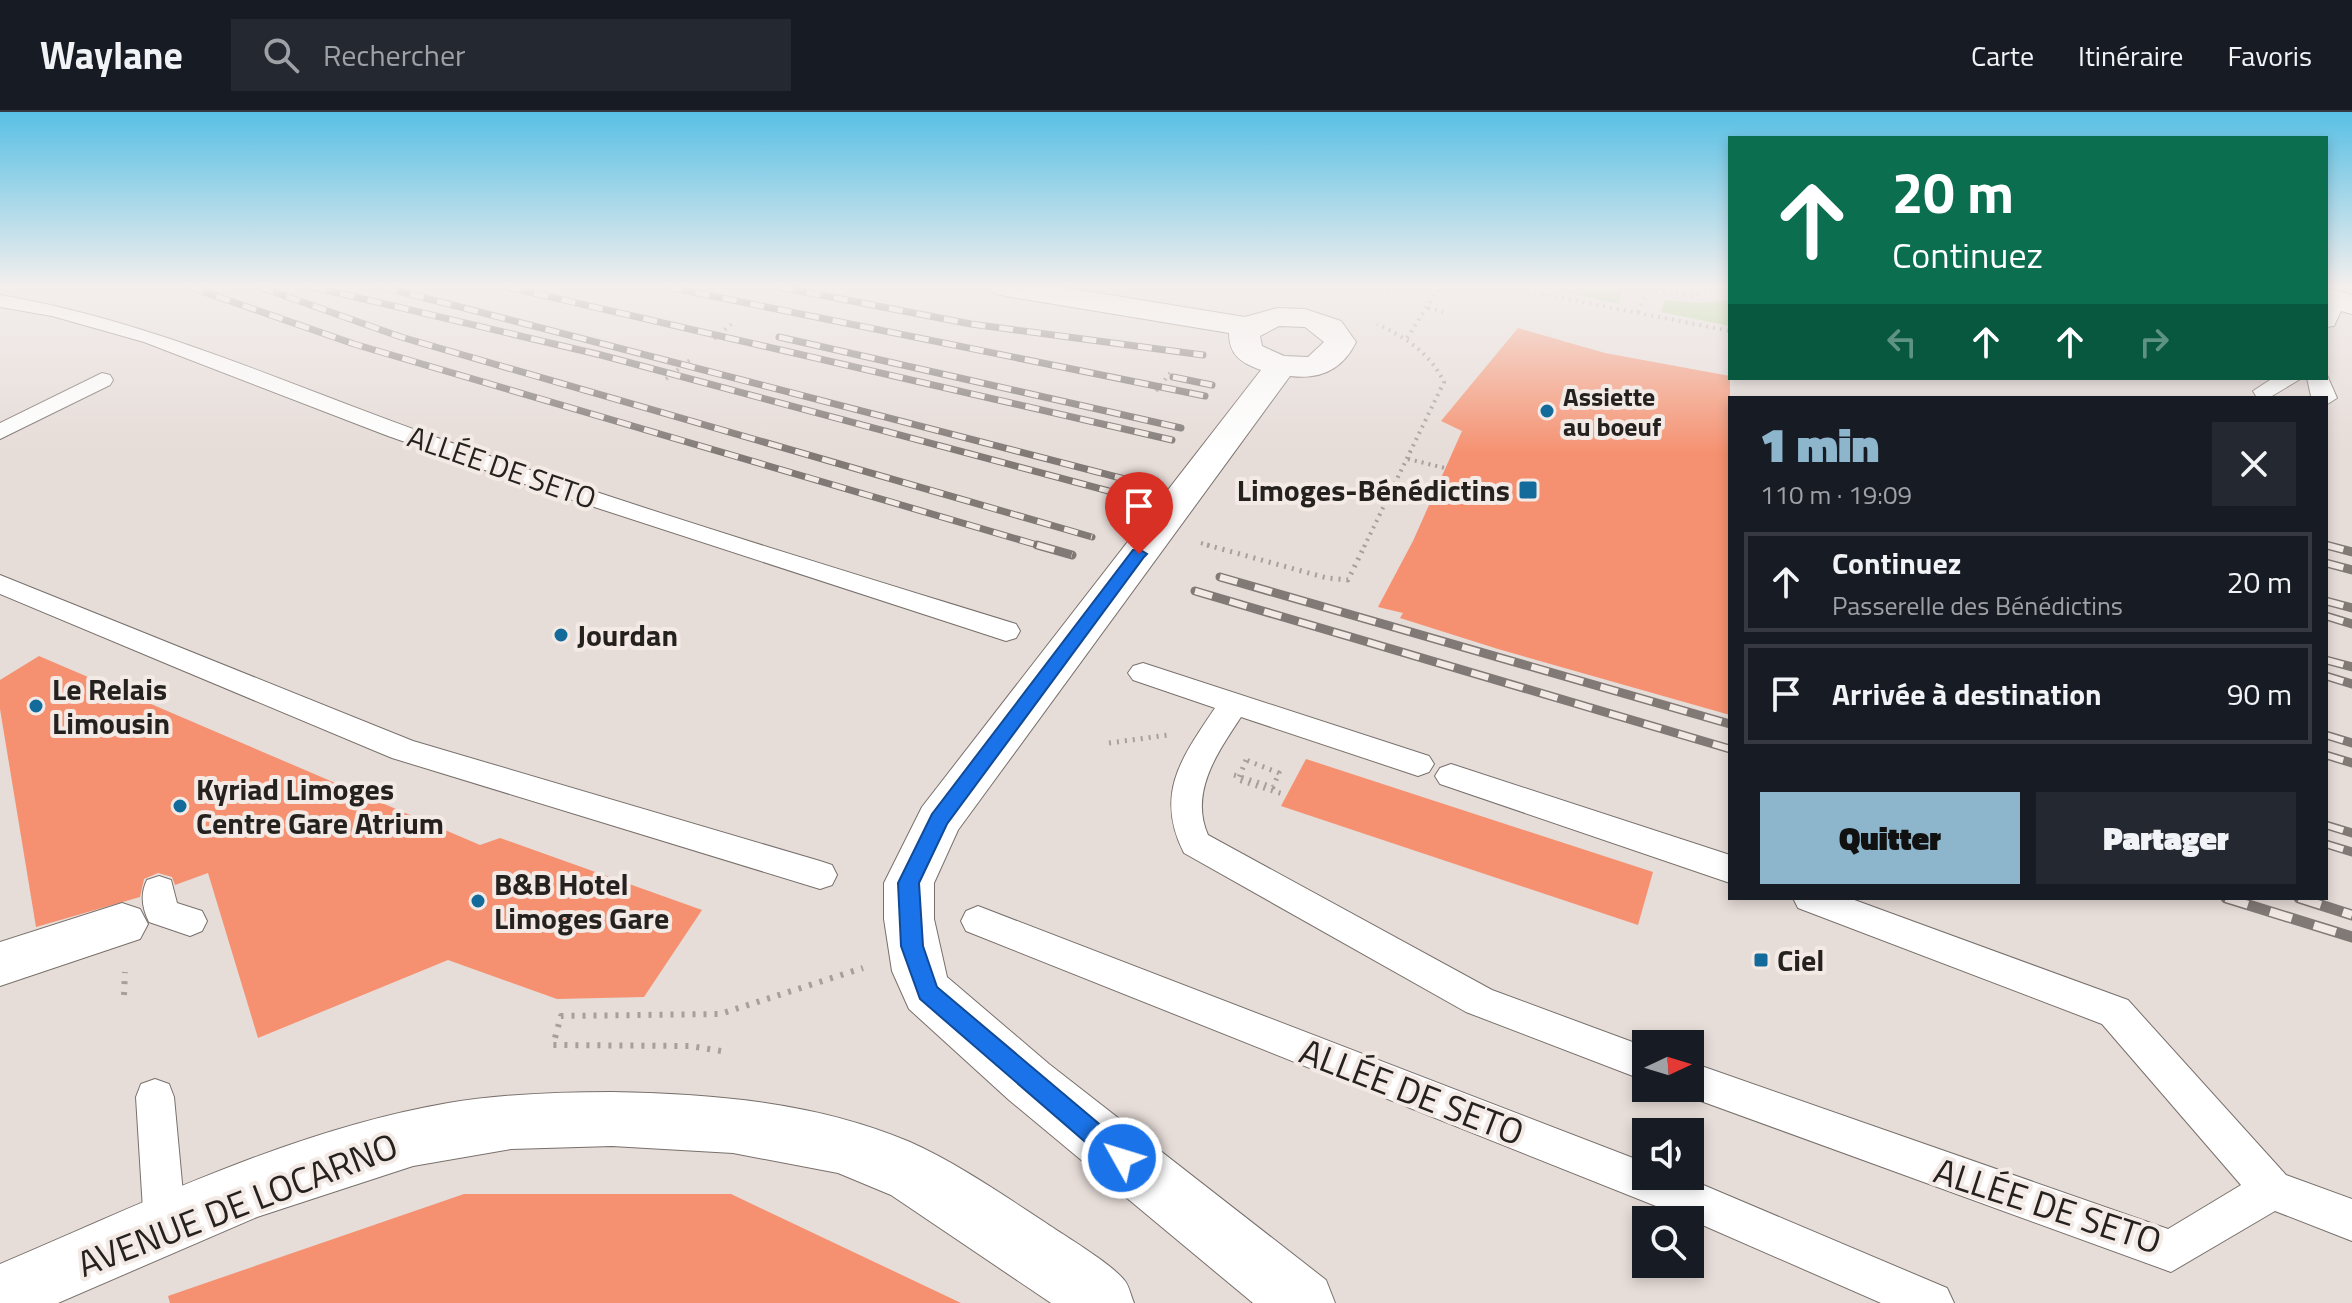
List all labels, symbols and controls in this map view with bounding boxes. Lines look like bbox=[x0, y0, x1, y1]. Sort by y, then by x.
search box bbox=[231, 19, 791, 91]
text: Waylane bbox=[40, 26, 183, 84]
text: Rechercher bbox=[323, 32, 466, 78]
icon: search bbox=[259, 33, 303, 77]
text: Carte bbox=[1971, 34, 2034, 77]
text: Itinéraire bbox=[2078, 34, 2183, 77]
text: Favoris bbox=[2227, 34, 2312, 77]
text: 20 m bbox=[1892, 150, 2014, 235]
icon: ahead bbox=[1760, 168, 1864, 272]
text: Continuez bbox=[1892, 227, 2043, 282]
icon: left bbox=[1880, 320, 1924, 364]
icon: ahead bbox=[1964, 320, 2008, 364]
icon: ahead bbox=[2048, 320, 2092, 364]
icon: right bbox=[2132, 320, 2176, 364]
place label: Assiette au boeuf bbox=[1563, 377, 1661, 446]
marker: Assiette au boeuf bbox=[1538, 402, 1556, 420]
text: 1 min bbox=[1760, 408, 1879, 481]
street label: ALLÉE DE SETO bbox=[401, 413, 603, 521]
button: close bbox=[2212, 422, 2296, 506]
place label: Limoges-Bénédictins bbox=[1237, 467, 1510, 513]
pin bbox=[1105, 472, 1173, 554]
text: 110 m · 19:09 bbox=[1760, 475, 1912, 514]
marker: Limoges-Bénédictins bbox=[1517, 479, 1539, 501]
icon: arrive bbox=[1117, 484, 1161, 528]
text: Continuez bbox=[1832, 540, 1961, 586]
text: 20 m bbox=[2227, 559, 2292, 605]
icon: ahead bbox=[1764, 560, 1808, 604]
text: Passerelle des Bénédictins bbox=[1832, 586, 2123, 625]
place label: Jourdan bbox=[577, 612, 678, 658]
marker: Jourdan bbox=[552, 626, 570, 644]
place label: Le Relais Limousin bbox=[52, 666, 170, 746]
text: Arrivée à destination bbox=[1832, 671, 2102, 717]
text: 90 m bbox=[2227, 671, 2292, 717]
icon: arrive bbox=[1764, 672, 1808, 716]
marker: Le Relais Limousin bbox=[27, 697, 45, 715]
place label: Kyriad Limoges Centre Gare Atrium bbox=[196, 766, 444, 846]
button: Quitter bbox=[1760, 792, 2020, 884]
button: Partager bbox=[2036, 792, 2296, 884]
marker: Kyriad Limoges Centre Gare Atrium bbox=[171, 797, 189, 815]
place label: B&B Hotel Limoges Gare bbox=[494, 861, 669, 941]
marker: B&B Hotel Limoges Gare bbox=[469, 892, 487, 910]
place label: Ciel bbox=[1777, 937, 1824, 983]
marker: Ciel bbox=[1752, 951, 1770, 969]
street label: ALLÉE DE SETO bbox=[1292, 1023, 1532, 1159]
north arrow bbox=[1632, 1030, 1704, 1102]
map controls bbox=[1632, 1030, 1704, 1278]
position arrow bbox=[1080, 1116, 1164, 1200]
street label: AVENUE DE LOCARNO bbox=[69, 1118, 405, 1290]
button: sound bbox=[1632, 1118, 1704, 1190]
street label: ALLÉE DE SETO bbox=[1927, 1142, 2169, 1268]
button: search bbox=[1632, 1206, 1704, 1278]

